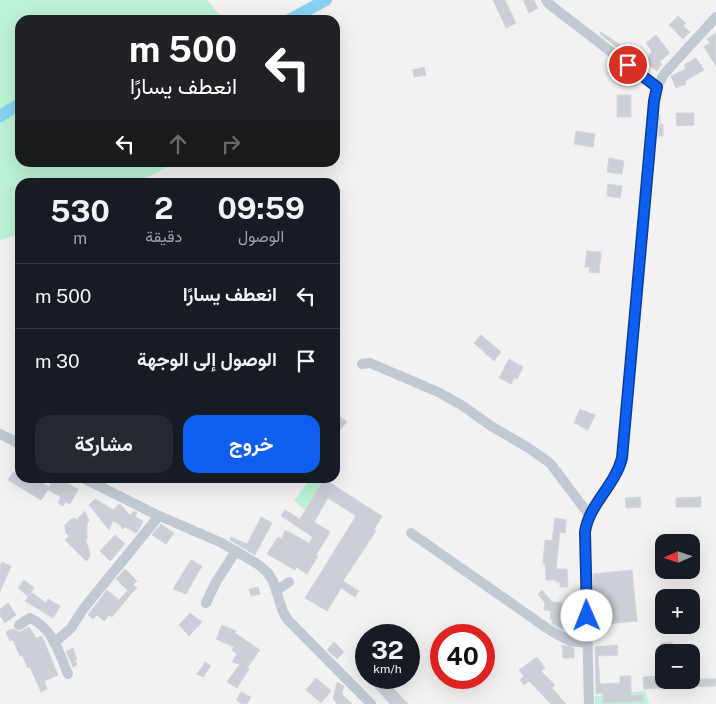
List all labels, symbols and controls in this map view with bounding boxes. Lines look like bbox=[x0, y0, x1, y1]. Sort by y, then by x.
text: 500 m bbox=[129, 29, 237, 70]
icon: left bbox=[255, 35, 320, 100]
pin bbox=[607, 44, 649, 86]
icon: arrive bbox=[614, 51, 642, 79]
text: انعطف يسارًا bbox=[130, 73, 237, 99]
icon: left bbox=[111, 130, 139, 158]
icon: ahead bbox=[164, 130, 192, 158]
icon: right bbox=[217, 130, 245, 158]
text: 2 bbox=[154, 190, 173, 226]
text: 09:59 bbox=[218, 190, 305, 226]
text: 530 bbox=[50, 193, 110, 229]
text: دقيقة bbox=[145, 227, 182, 246]
text: الوصول bbox=[238, 227, 284, 246]
text: m bbox=[73, 229, 87, 248]
icon: left bbox=[292, 282, 320, 310]
text: انعطف يسارًا bbox=[183, 283, 277, 305]
text: 500 m bbox=[35, 285, 91, 307]
icon: arrive bbox=[292, 347, 320, 375]
text: الوصول إلى الوجهة bbox=[137, 348, 277, 370]
text: 30 m bbox=[35, 350, 80, 372]
button: مشاركة bbox=[35, 415, 173, 473]
button: خروج bbox=[183, 415, 320, 473]
north arrow bbox=[655, 534, 700, 579]
map controls bbox=[655, 534, 700, 689]
position arrow bbox=[560, 589, 612, 641]
button: + bbox=[655, 589, 700, 634]
speed limit sign: 40 bbox=[430, 624, 495, 689]
text: 32 bbox=[371, 635, 404, 665]
button: − bbox=[655, 644, 700, 689]
text: km/h bbox=[373, 662, 402, 676]

